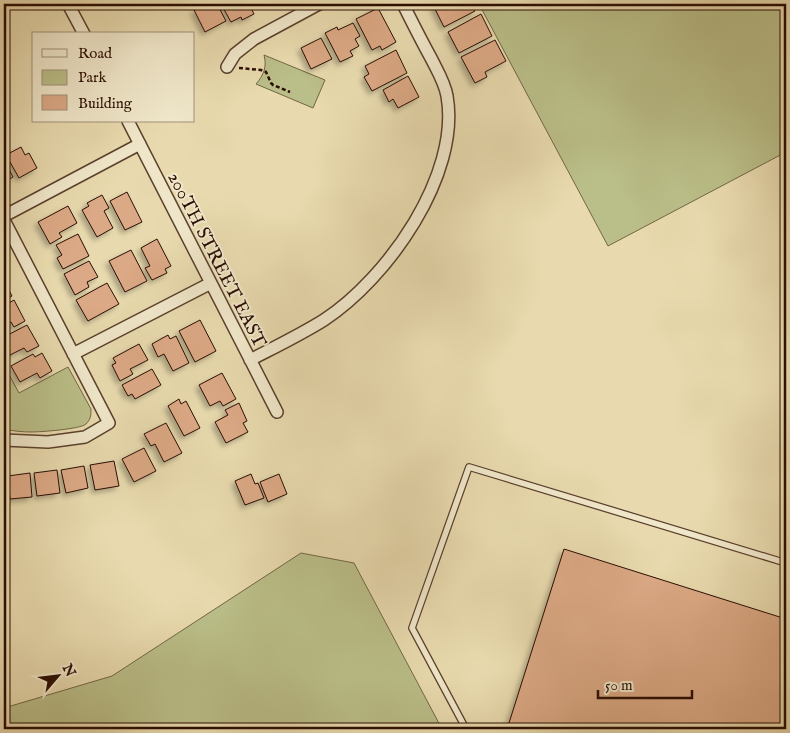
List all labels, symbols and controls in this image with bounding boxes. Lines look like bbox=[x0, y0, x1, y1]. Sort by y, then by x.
legend bbox=[32, 32, 195, 122]
text: Road bbox=[78, 44, 113, 63]
text: Park bbox=[78, 68, 108, 87]
text: Building bbox=[78, 94, 133, 113]
street label: 200TH STREET EAST bbox=[162, 168, 271, 352]
north arrow bbox=[32, 650, 82, 700]
text: N bbox=[57, 660, 79, 680]
scale bar bbox=[598, 668, 691, 700]
text: 50 m bbox=[605, 676, 633, 695]

